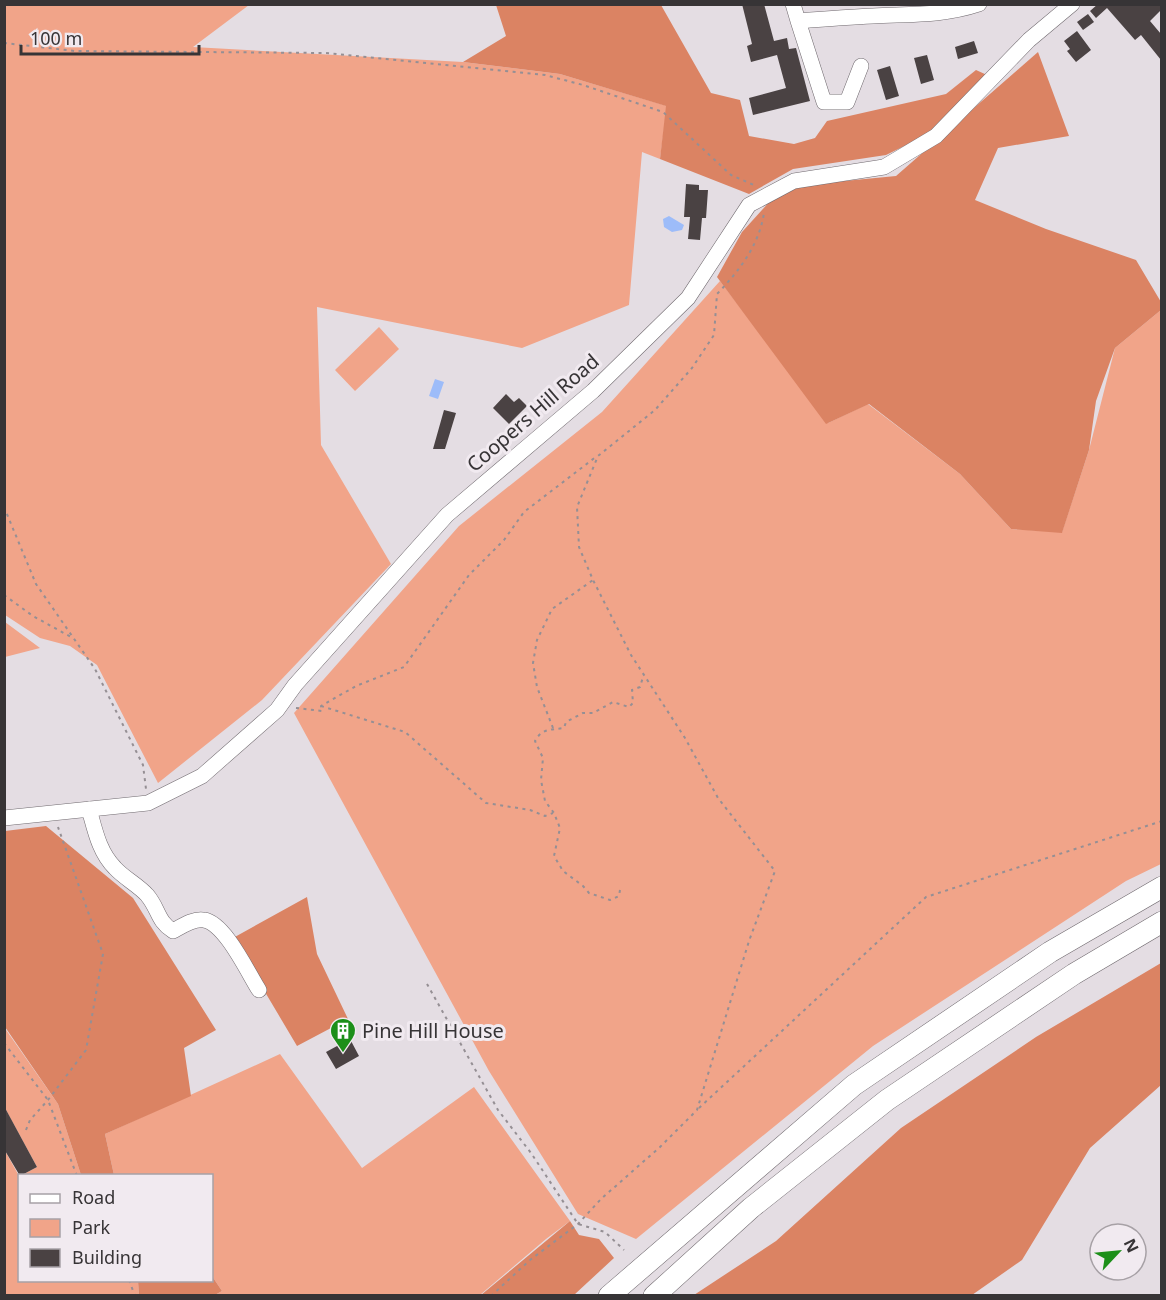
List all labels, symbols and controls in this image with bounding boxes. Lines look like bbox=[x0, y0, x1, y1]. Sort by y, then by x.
scale bar bbox=[21, 18, 200, 56]
text: 100 m bbox=[30, 26, 82, 50]
street label: Coopers Hill Road bbox=[461, 348, 605, 478]
building icon: Pine Hill House bbox=[328, 1016, 358, 1054]
place label: Pine Hill House bbox=[362, 1017, 504, 1044]
legend bbox=[18, 1174, 213, 1282]
text: Road bbox=[72, 1185, 115, 1209]
text: Park bbox=[72, 1215, 110, 1239]
north arrow bbox=[1088, 1222, 1148, 1282]
text: N bbox=[1119, 1235, 1144, 1256]
text: Building bbox=[72, 1245, 142, 1269]

